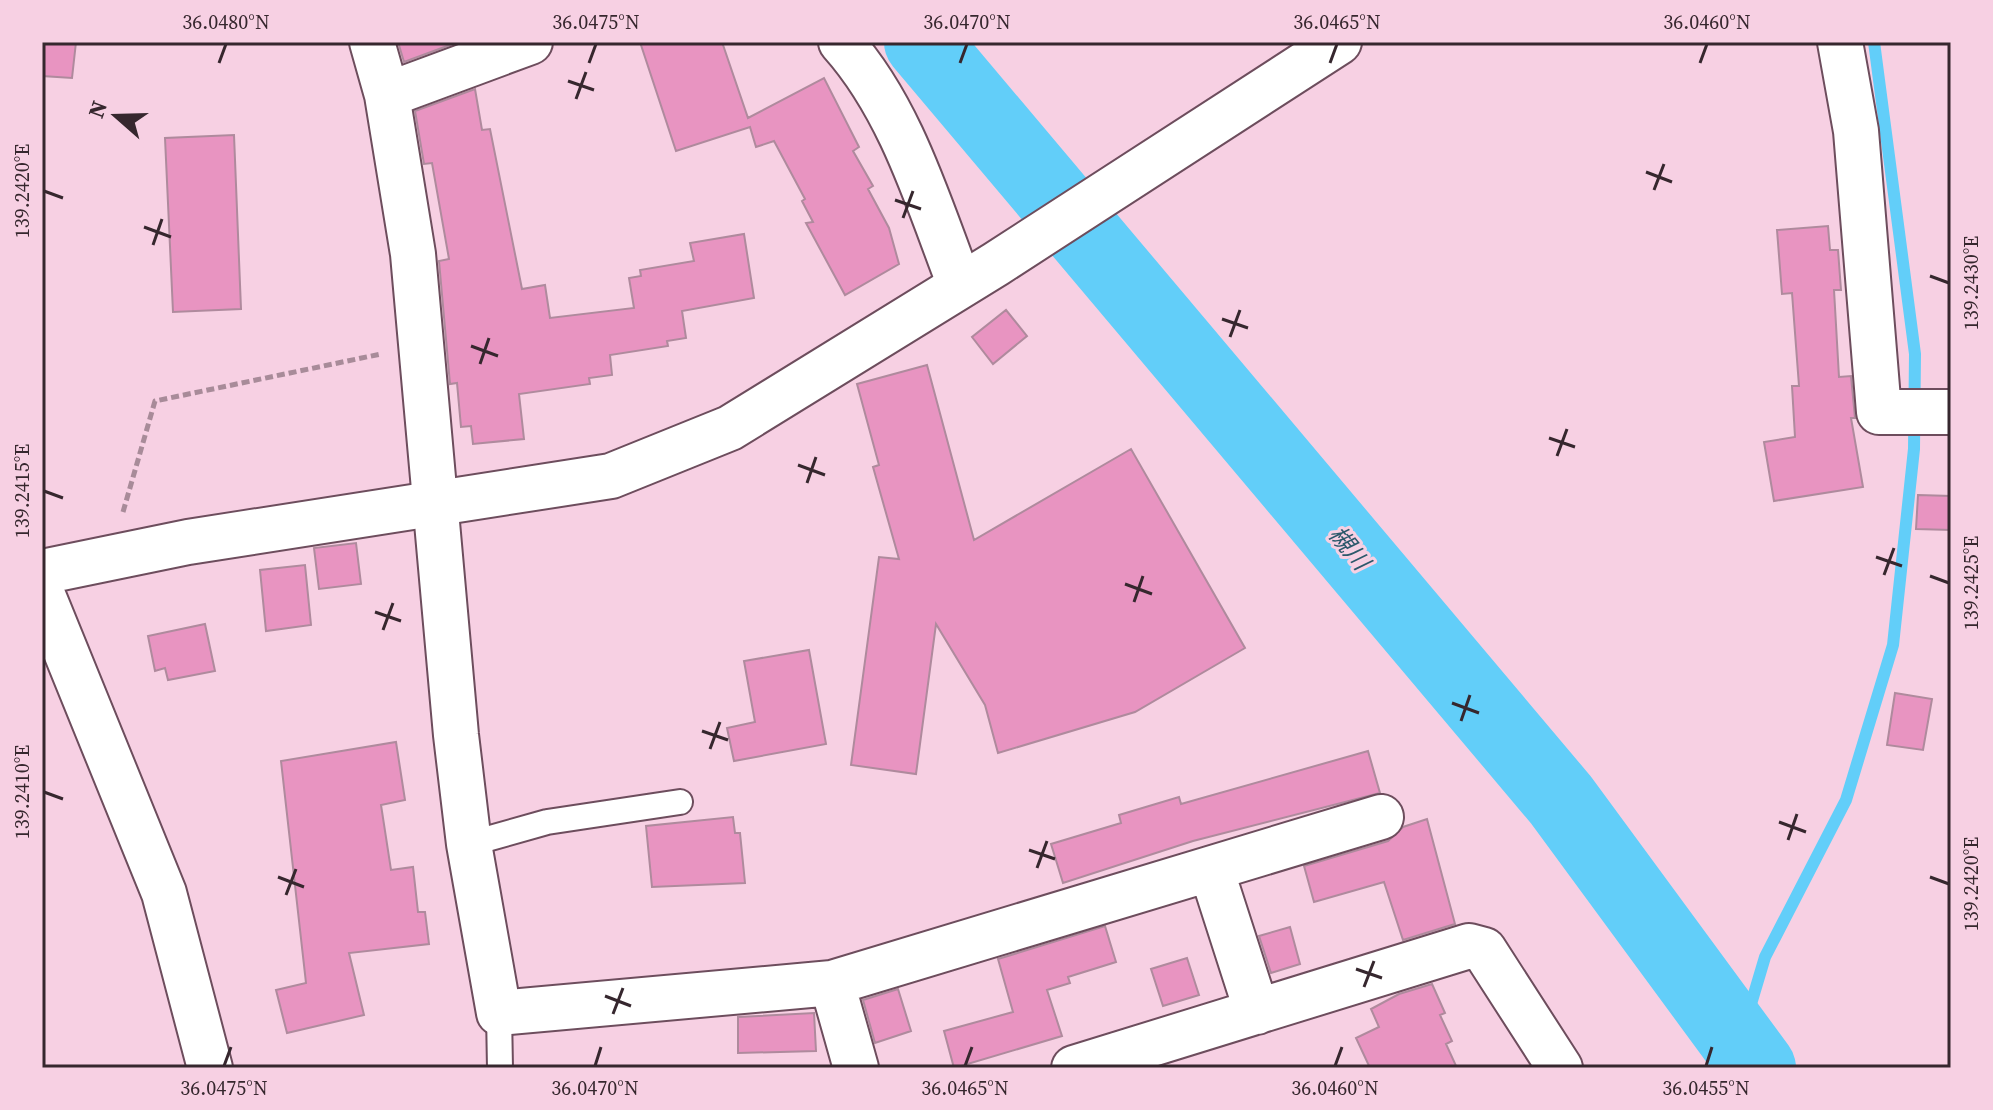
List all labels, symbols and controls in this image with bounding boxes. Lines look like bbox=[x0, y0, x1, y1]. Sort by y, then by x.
text: 36.0480°N bbox=[182, 8, 270, 36]
text: 36.0475°N bbox=[552, 8, 640, 36]
text: 36.0470°N bbox=[923, 8, 1011, 36]
text: 36.0465°N bbox=[1293, 8, 1381, 36]
text: 36.0460°N bbox=[1663, 8, 1751, 36]
north arrow bbox=[76, 76, 156, 156]
text: N bbox=[80, 96, 114, 122]
text: 139.2420°E bbox=[8, 144, 36, 238]
text: 139.2430°E bbox=[1957, 236, 1985, 330]
text: 139.2415°E bbox=[8, 444, 36, 538]
water label: 槻川 bbox=[1321, 519, 1379, 579]
text: 139.2425°E bbox=[1957, 536, 1985, 630]
text: 139.2410°E bbox=[8, 745, 36, 839]
text: 139.2420°E bbox=[1957, 837, 1985, 931]
text: 36.0475°N bbox=[180, 1074, 268, 1102]
text: 36.0470°N bbox=[551, 1074, 639, 1102]
text: 36.0465°N bbox=[921, 1074, 1009, 1102]
text: 36.0460°N bbox=[1291, 1074, 1379, 1102]
text: 36.0455°N bbox=[1662, 1074, 1750, 1102]

